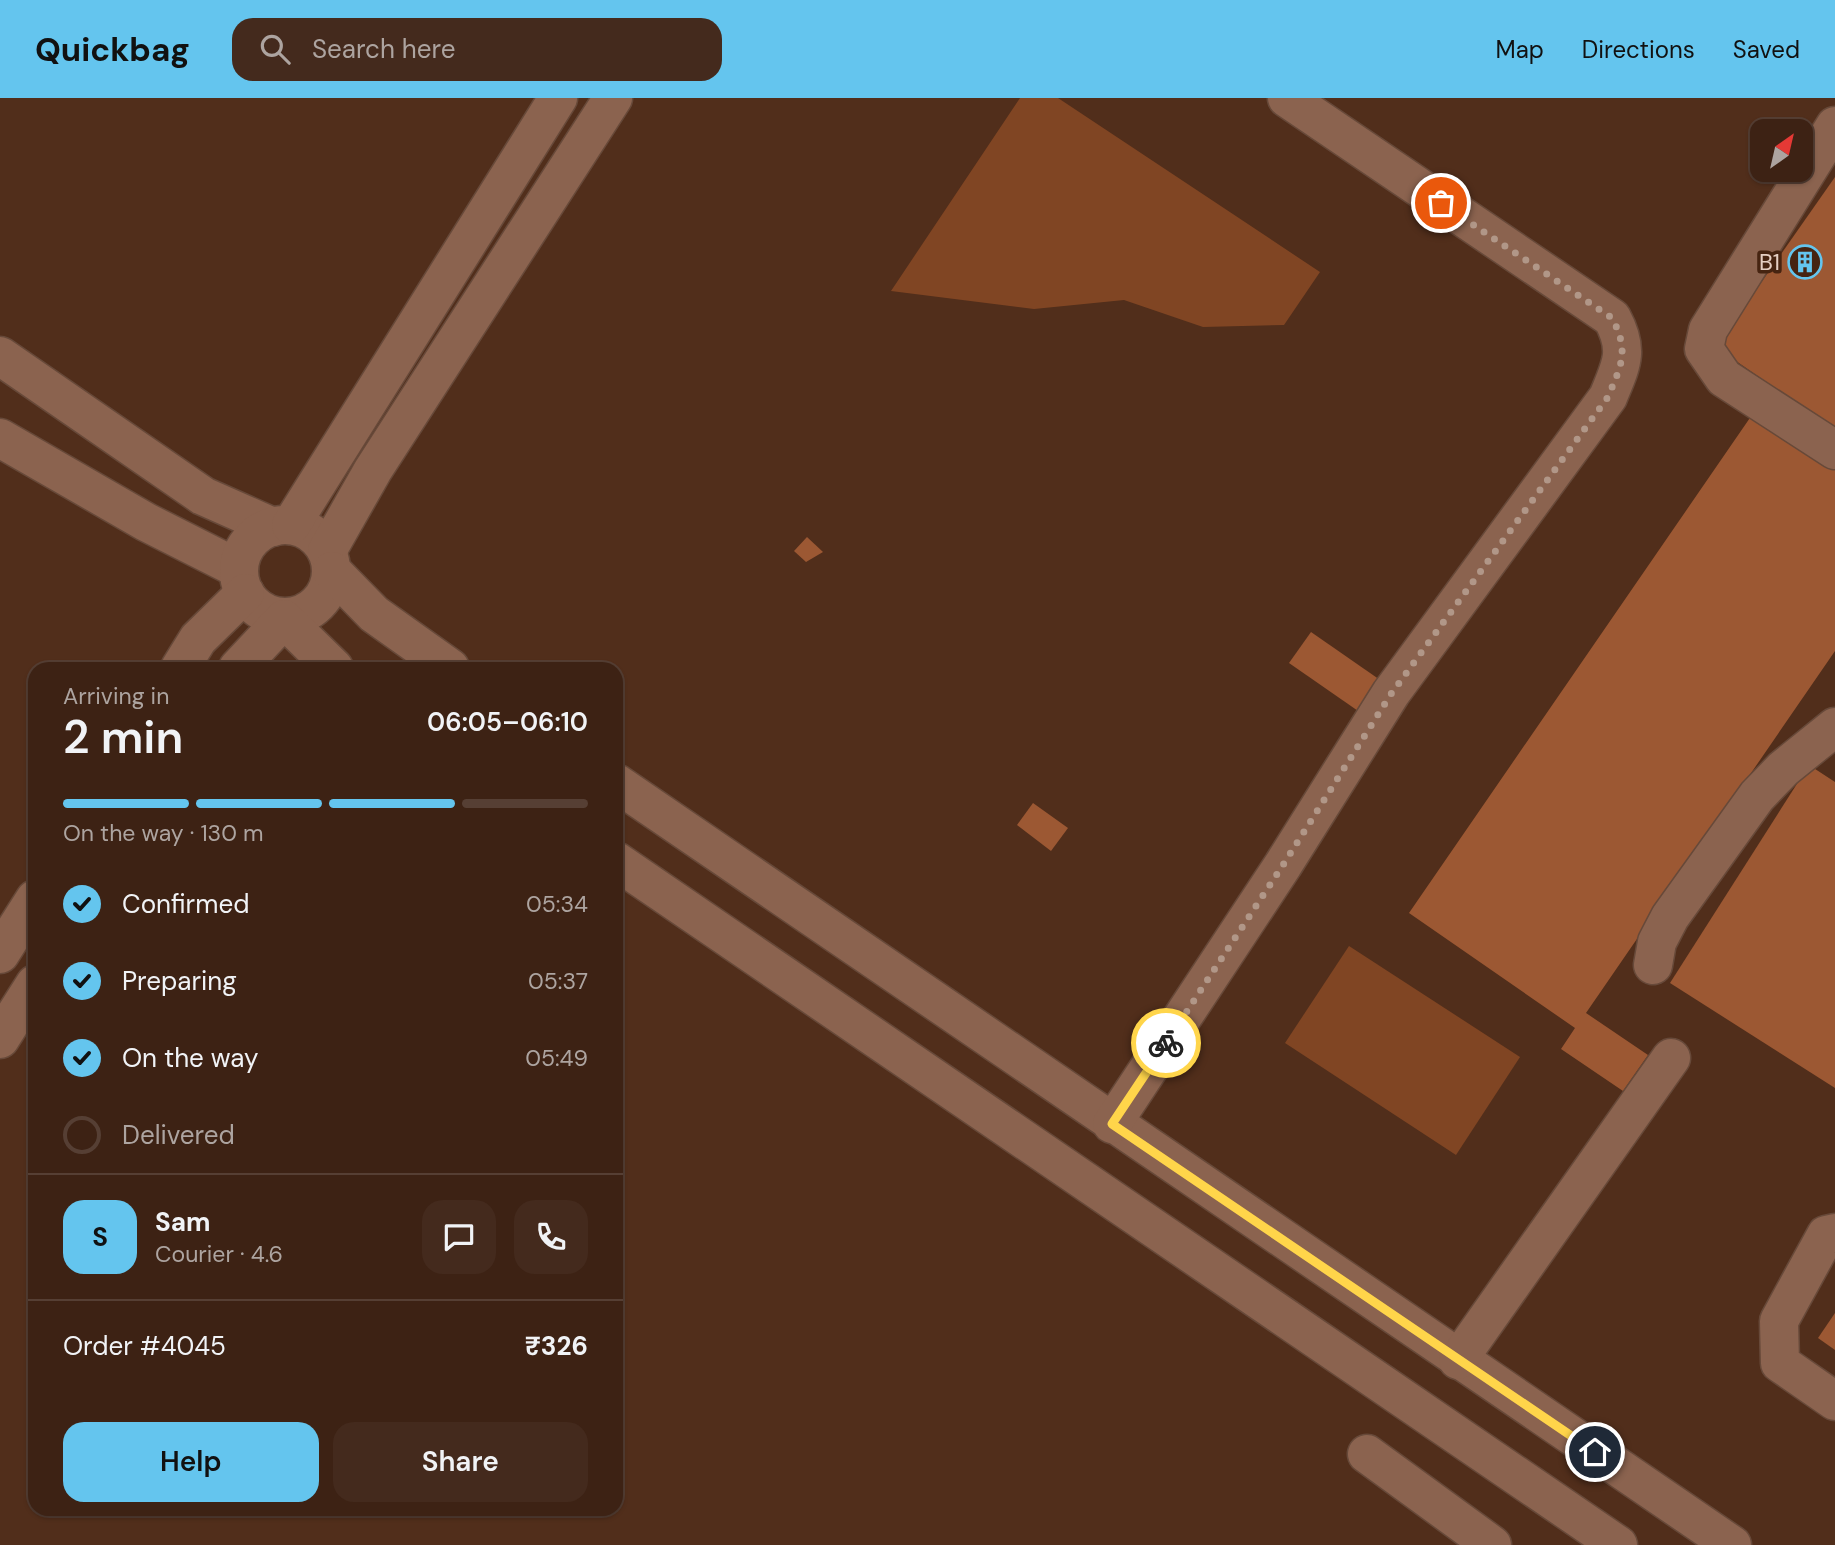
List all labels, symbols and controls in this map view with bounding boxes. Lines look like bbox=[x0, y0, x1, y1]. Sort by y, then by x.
search box bbox=[232, 18, 722, 81]
text: Quickbag bbox=[35, 28, 190, 71]
icon: search bbox=[256, 30, 294, 68]
text: Search here bbox=[312, 32, 455, 66]
text: Map bbox=[1496, 34, 1544, 65]
text: Directions bbox=[1582, 34, 1695, 65]
text: Saved bbox=[1733, 34, 1800, 65]
north arrow bbox=[1750, 119, 1813, 182]
map controls bbox=[1750, 119, 1813, 182]
pin bbox=[1411, 173, 1471, 233]
icon: bag bbox=[1422, 184, 1460, 222]
building icon: B1 bbox=[1786, 243, 1824, 281]
place label: B1 bbox=[1759, 247, 1780, 277]
text: Arriving in bbox=[63, 681, 169, 711]
text: 06:05–06:10 bbox=[427, 705, 588, 739]
text: 2 min bbox=[63, 707, 183, 767]
text: On the way · 130 m bbox=[63, 818, 264, 848]
icon: check bbox=[63, 885, 101, 923]
text: Confirmed bbox=[122, 887, 249, 921]
text: 05:34 bbox=[526, 889, 588, 919]
icon: check bbox=[63, 962, 101, 1000]
text: Preparing bbox=[122, 964, 237, 998]
text: 05:37 bbox=[528, 966, 588, 996]
courier bbox=[1131, 1008, 1201, 1078]
icon: bike bbox=[1147, 1024, 1185, 1062]
icon: check bbox=[63, 1039, 101, 1077]
text: On the way bbox=[122, 1041, 258, 1075]
text: 05:49 bbox=[525, 1043, 588, 1073]
text: Delivered bbox=[122, 1118, 235, 1152]
button: chat bbox=[422, 1200, 496, 1274]
button: phone bbox=[514, 1200, 588, 1274]
text: Sam bbox=[155, 1205, 210, 1239]
text: S bbox=[92, 1220, 108, 1254]
text: Courier · 4.6 bbox=[155, 1239, 283, 1269]
text: Order #4045 bbox=[63, 1329, 226, 1363]
text: ₹326 bbox=[525, 1329, 588, 1363]
button: Help bbox=[63, 1422, 319, 1502]
button: Share bbox=[333, 1422, 588, 1502]
pin bbox=[1565, 1422, 1625, 1482]
icon: home bbox=[1576, 1433, 1614, 1471]

